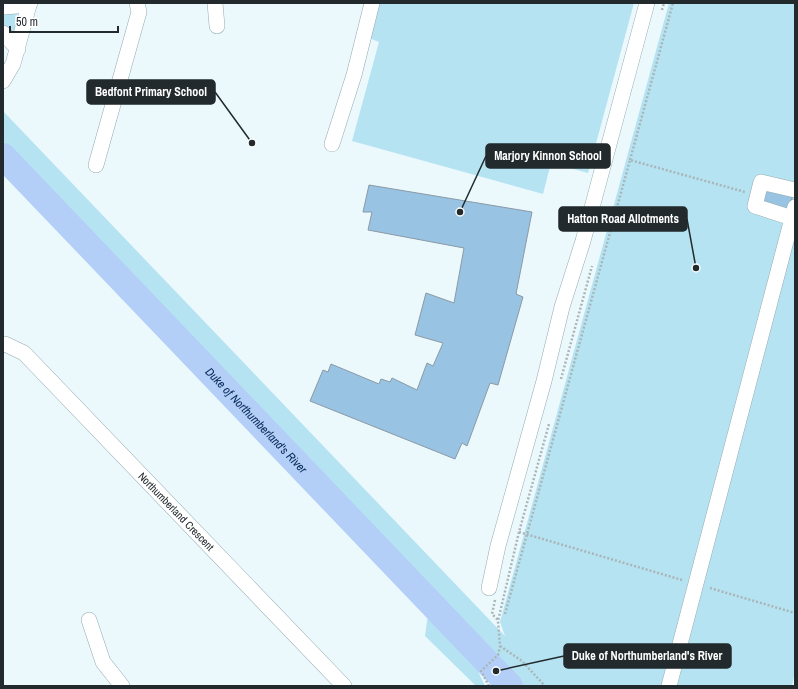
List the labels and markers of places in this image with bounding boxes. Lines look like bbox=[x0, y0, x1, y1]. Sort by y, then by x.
callout: Bedfont Primary School bbox=[87, 80, 215, 104]
callout: Marjory Kinnon School bbox=[486, 144, 610, 168]
callout: Hatton Road Allotments bbox=[559, 207, 687, 231]
callout: Duke of Northumberland's River bbox=[564, 644, 731, 668]

